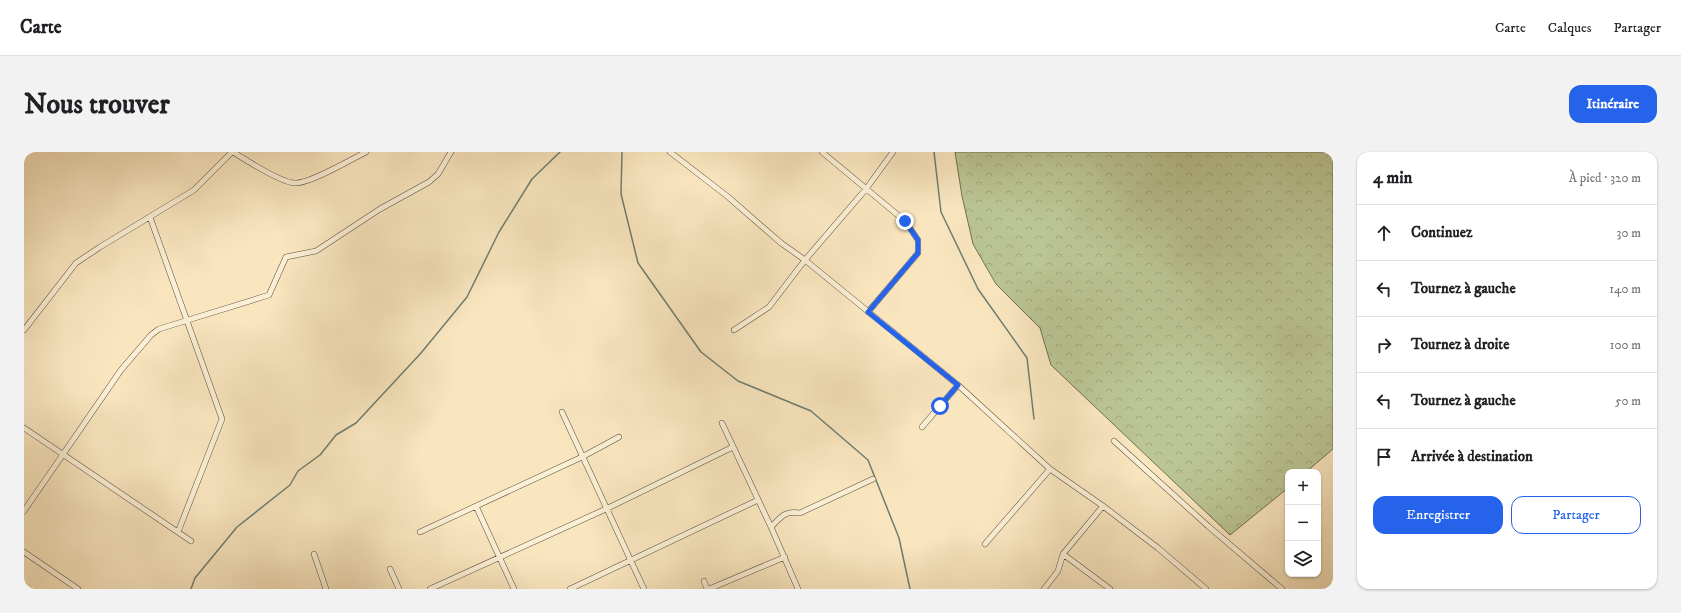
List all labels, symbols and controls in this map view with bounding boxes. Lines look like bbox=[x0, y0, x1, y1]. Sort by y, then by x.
text: Carte bbox=[20, 16, 62, 39]
text: Carte bbox=[1495, 19, 1526, 37]
text: Calques bbox=[1548, 19, 1591, 37]
text: Partager bbox=[1613, 19, 1661, 37]
button: Itinéraire bbox=[1569, 85, 1657, 123]
text: Nous trouver bbox=[24, 87, 170, 122]
text: 4 min bbox=[1373, 167, 1412, 189]
text: À pied · 320 m bbox=[1569, 170, 1641, 186]
route end bbox=[896, 212, 914, 230]
icon: ahead bbox=[1373, 222, 1395, 244]
text: Continuez bbox=[1411, 223, 1472, 242]
text: 30 m bbox=[1617, 225, 1641, 241]
icon: left bbox=[1373, 278, 1395, 300]
text: Tournez à gauche bbox=[1411, 279, 1516, 298]
text: 140 m bbox=[1609, 281, 1641, 297]
icon: right bbox=[1373, 334, 1395, 356]
text: Tournez à droite bbox=[1411, 335, 1509, 354]
text: 100 m bbox=[1610, 337, 1641, 353]
icon: left bbox=[1373, 390, 1395, 412]
text: Tournez à gauche bbox=[1411, 391, 1516, 410]
text: 50 m bbox=[1615, 393, 1641, 409]
route start bbox=[931, 397, 949, 415]
icon: arrive bbox=[1373, 446, 1395, 468]
text: Arrivée à destination bbox=[1411, 447, 1533, 466]
map controls bbox=[1285, 469, 1321, 577]
button: + bbox=[1285, 469, 1321, 505]
button: Enregistrer bbox=[1373, 496, 1503, 534]
button: Partager bbox=[1511, 496, 1641, 534]
button: − bbox=[1285, 505, 1321, 541]
button: layers bbox=[1285, 541, 1321, 577]

